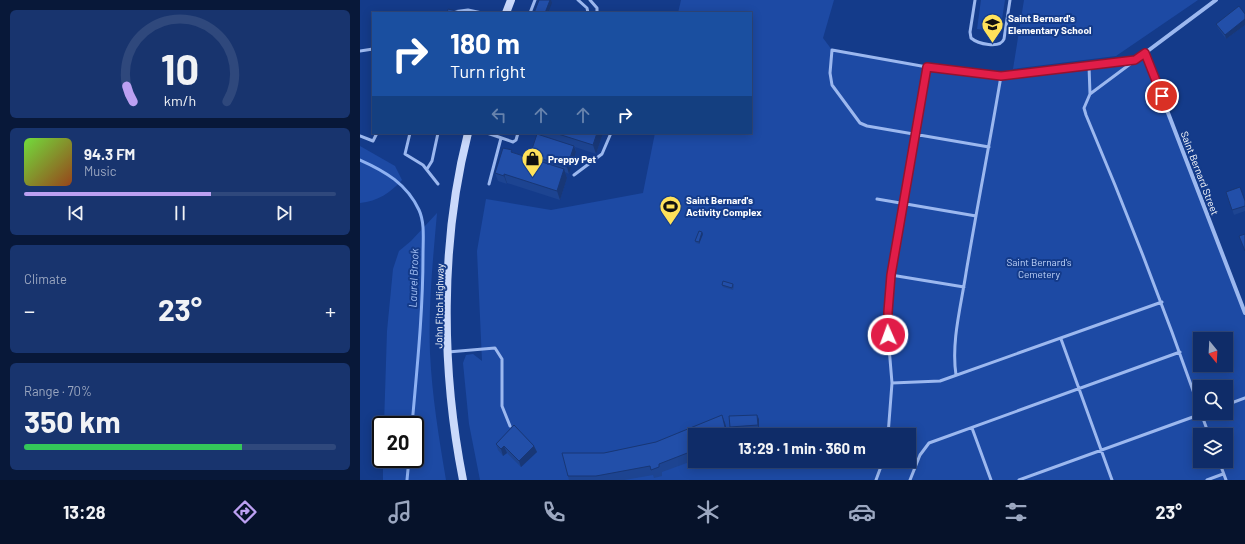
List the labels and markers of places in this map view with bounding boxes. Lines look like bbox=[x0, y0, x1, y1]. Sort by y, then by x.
school or university icon: Saint Bernard's Elementary School bbox=[980, 11, 1006, 44]
place label: Saint Bernard's Elementary School bbox=[1008, 12, 1091, 36]
pin bbox=[1145, 79, 1179, 113]
shop icon: Preppy Pet bbox=[520, 146, 546, 179]
place label: Preppy Pet bbox=[548, 153, 596, 165]
sports icon: Saint Bernard's Activity Complex bbox=[657, 193, 683, 226]
place label: Saint Bernard's Activity Complex bbox=[686, 194, 762, 218]

